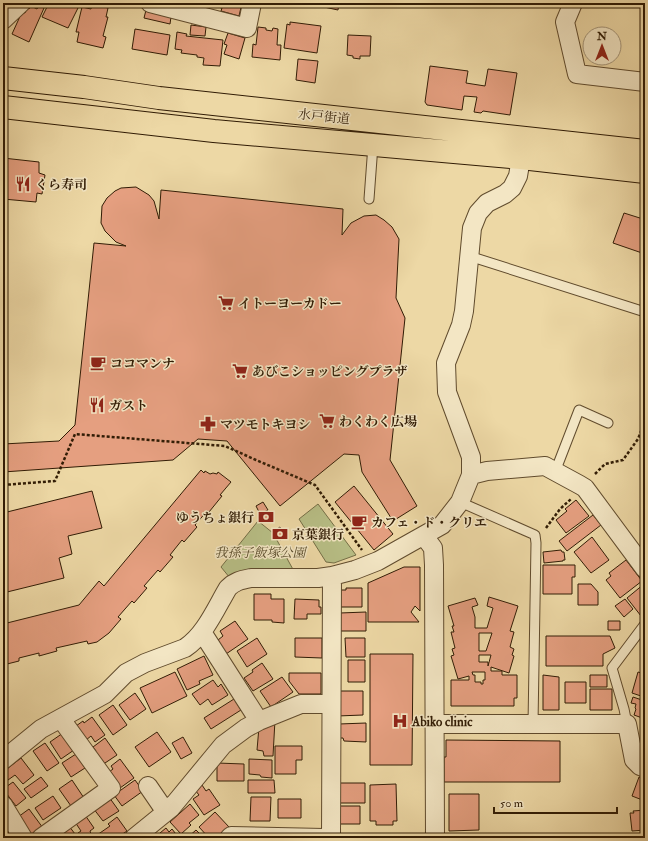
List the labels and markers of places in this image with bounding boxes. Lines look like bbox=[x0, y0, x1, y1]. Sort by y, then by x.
restaurant icon: くら寿司 bbox=[14, 175, 32, 193]
place label: くら寿司 bbox=[35, 177, 87, 193]
supermarket icon: イトーヨーカドー bbox=[217, 294, 235, 312]
place label: イトーヨーカドー bbox=[238, 296, 342, 312]
cafe icon: ココマンナ bbox=[89, 354, 107, 372]
place label: ココマンナ bbox=[110, 356, 175, 372]
supermarket icon: あびこショッピングプラザ bbox=[231, 362, 249, 380]
place label: あびこショッピングプラザ bbox=[252, 364, 407, 380]
restaurant icon: ガスト bbox=[88, 396, 106, 414]
place label: ガスト bbox=[109, 398, 148, 414]
supermarket icon: わくわく広場 bbox=[318, 412, 336, 430]
place label: わくわく広場 bbox=[339, 414, 417, 430]
pharmacy icon: マツモトキヨシ bbox=[199, 415, 217, 433]
place label: マツモトキヨシ bbox=[220, 417, 311, 433]
bank icon: ゆうちょ銀行 bbox=[257, 508, 275, 526]
place label: ゆうちょ銀行 bbox=[176, 510, 254, 526]
cafe icon: カフェ・ド・クリエ bbox=[350, 513, 368, 531]
place label: カフェ・ド・クリエ bbox=[371, 515, 487, 531]
bank icon: 京葉銀行 bbox=[271, 525, 289, 543]
place label: 京葉銀行 bbox=[292, 527, 344, 543]
hospital icon: Abiko clinic bbox=[391, 712, 409, 730]
place label: Abiko clinic bbox=[411, 714, 473, 730]

